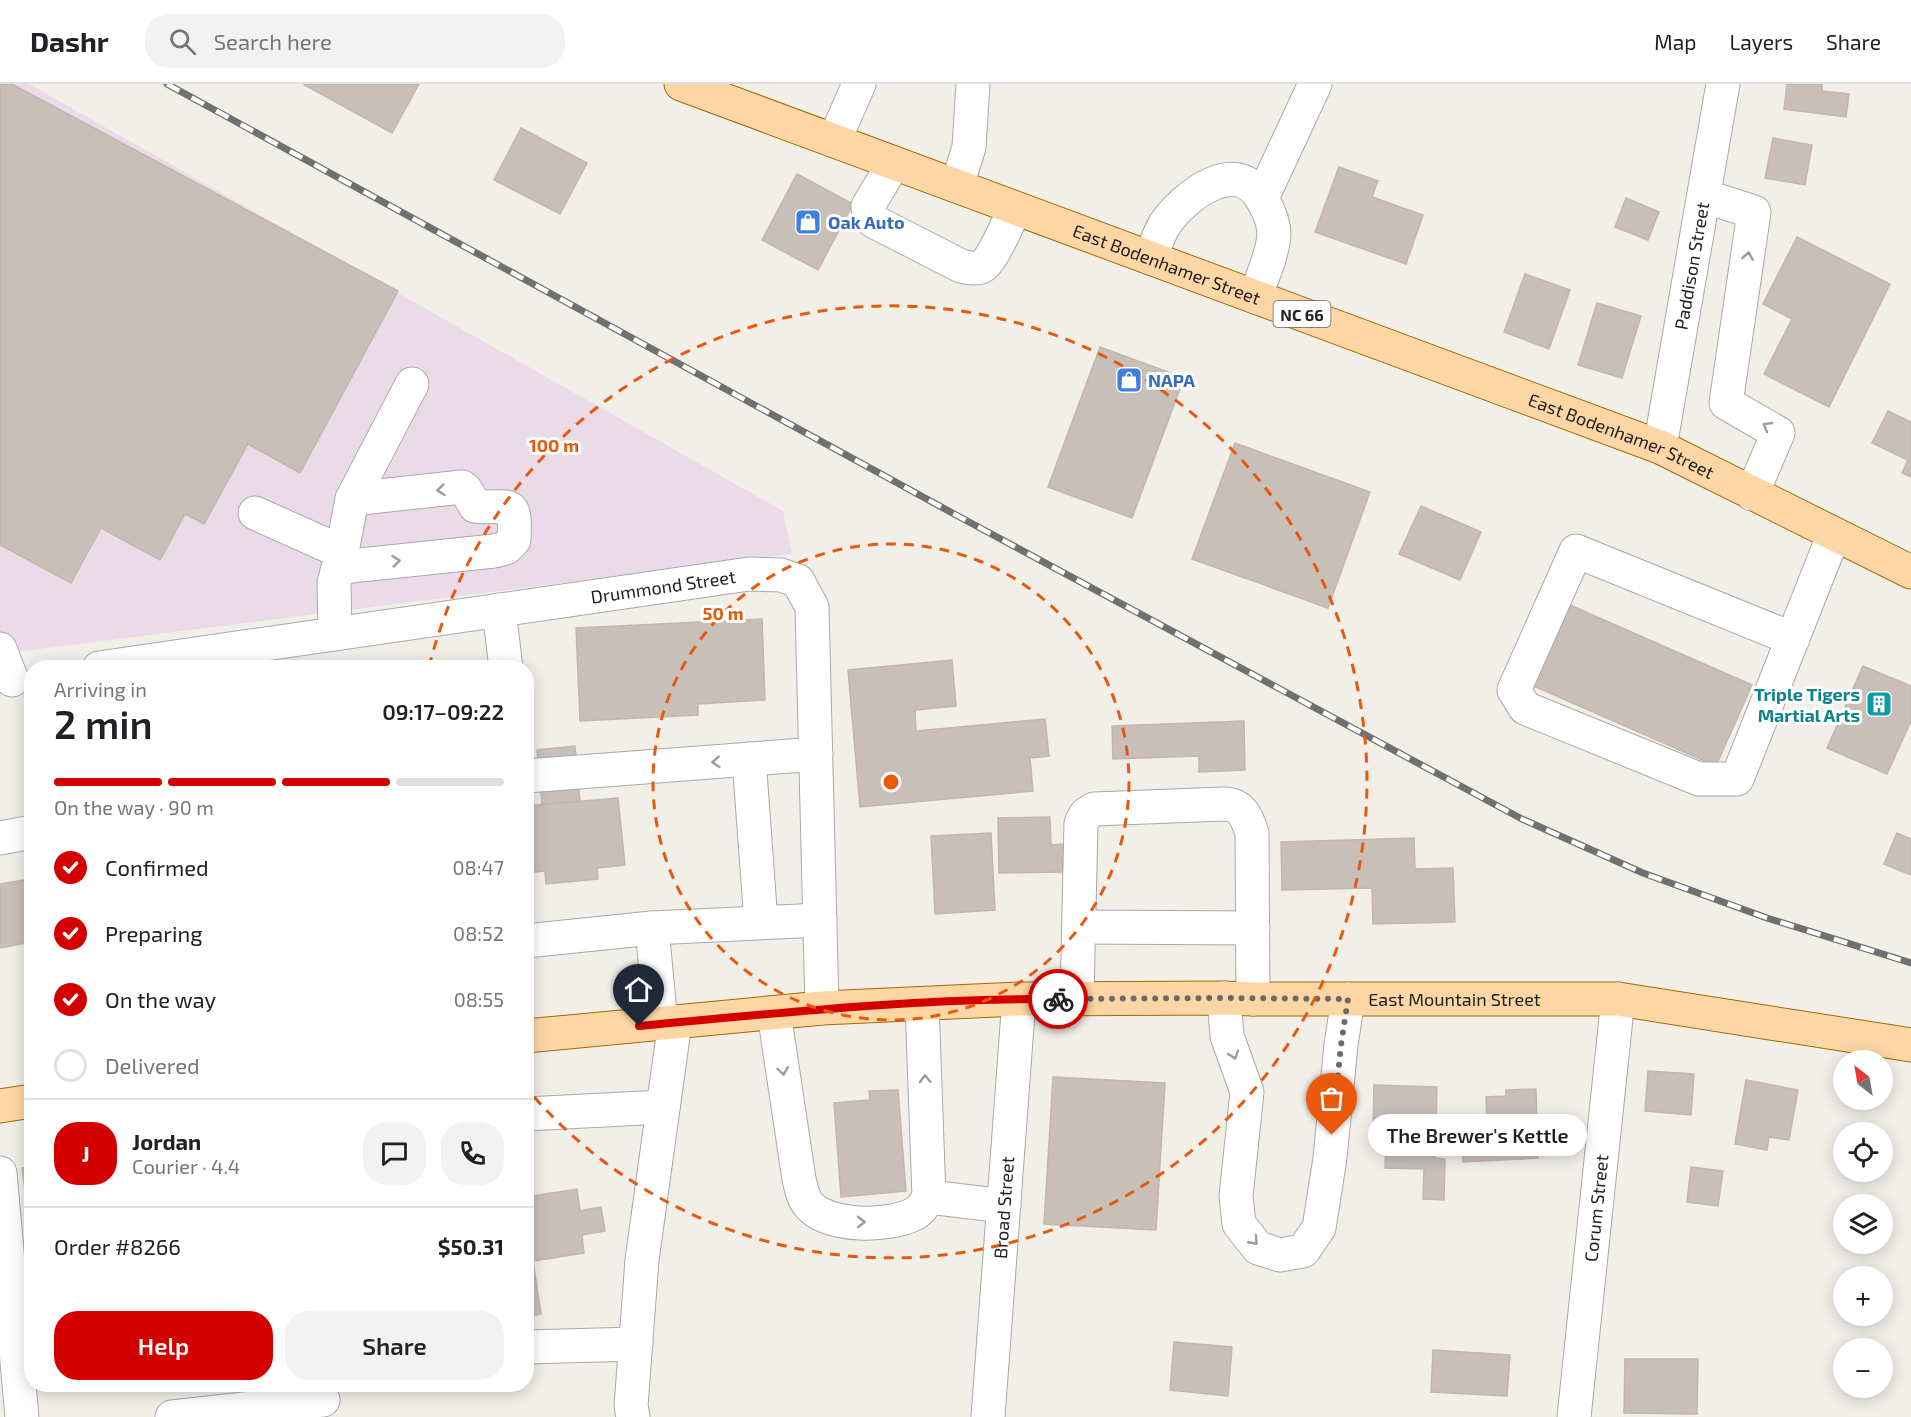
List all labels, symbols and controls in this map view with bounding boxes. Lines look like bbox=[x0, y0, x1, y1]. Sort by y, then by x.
search box bbox=[145, 14, 565, 68]
text: Dashr bbox=[30, 24, 109, 58]
icon: search bbox=[166, 25, 199, 58]
text: Search here bbox=[214, 28, 332, 54]
text: Map bbox=[1654, 29, 1696, 54]
text: Layers bbox=[1729, 29, 1793, 54]
text: Share bbox=[1826, 29, 1881, 54]
street label: Paddison Street bbox=[1670, 200, 1713, 331]
shop icon: Oak Auto bbox=[793, 207, 823, 237]
place label: Oak Auto bbox=[828, 211, 905, 233]
street label: East Bodenhamer Street bbox=[1070, 219, 1264, 309]
one-way arrow bbox=[1741, 252, 1753, 261]
road number: NC 66 bbox=[1274, 301, 1330, 327]
shop icon: NAPA bbox=[1114, 365, 1144, 395]
place label: NAPA bbox=[1148, 369, 1195, 391]
street label: East Bodenhamer Street bbox=[1525, 388, 1718, 483]
one-way arrow bbox=[1763, 422, 1773, 433]
text: 100 m bbox=[529, 434, 579, 456]
one-way arrow bbox=[437, 483, 446, 495]
one-way arrow bbox=[391, 555, 400, 568]
street label: Drummond Street bbox=[589, 565, 737, 608]
text: 50 m bbox=[702, 602, 744, 624]
text: Arriving in bbox=[54, 677, 147, 701]
place label: Triple Tigers Martial Arts bbox=[1754, 683, 1860, 726]
building icon: Triple Tigers Martial Arts bbox=[1864, 689, 1894, 719]
text: 09:17–09:22 bbox=[382, 698, 504, 724]
text: 2 min bbox=[54, 700, 153, 747]
one-way arrow bbox=[711, 755, 720, 768]
centre of rings bbox=[881, 772, 901, 792]
text: On the way · 90 m bbox=[54, 795, 214, 819]
icon: check bbox=[54, 851, 87, 884]
text: Confirmed bbox=[105, 854, 209, 880]
text: 08:47 bbox=[453, 855, 504, 879]
icon: check bbox=[54, 917, 87, 950]
text: Preparing bbox=[105, 920, 203, 946]
text: 08:52 bbox=[453, 921, 504, 945]
pin bbox=[613, 964, 664, 1026]
courier bbox=[1028, 969, 1088, 1029]
icon: home bbox=[622, 973, 655, 1006]
icon: check bbox=[54, 983, 87, 1016]
icon: bike bbox=[1042, 983, 1075, 1016]
text: On the way bbox=[105, 986, 216, 1012]
text: 08:55 bbox=[454, 987, 504, 1011]
street label: East Mountain Street bbox=[1368, 988, 1541, 1010]
one-way arrow bbox=[1226, 1049, 1239, 1060]
north arrow bbox=[1833, 1050, 1893, 1110]
map controls bbox=[1833, 1050, 1893, 1398]
text: Delivered bbox=[105, 1052, 200, 1078]
one-way arrow bbox=[776, 1066, 788, 1075]
pin bbox=[1306, 1073, 1357, 1135]
one-way arrow bbox=[918, 1075, 931, 1084]
icon: bag bbox=[1315, 1082, 1348, 1115]
callout: The Brewer's Kettle bbox=[1368, 1114, 1587, 1156]
button: chat bbox=[363, 1122, 426, 1185]
button: phone bbox=[441, 1122, 504, 1185]
button: locate bbox=[1833, 1122, 1893, 1182]
text: The Brewer's Kettle bbox=[1386, 1123, 1569, 1147]
text: Jordan bbox=[132, 1128, 201, 1154]
text: J bbox=[81, 1140, 90, 1166]
street label: Corum Street bbox=[1579, 1153, 1613, 1263]
text: Courier · 4.4 bbox=[132, 1154, 240, 1178]
street label: Broad Street bbox=[989, 1155, 1018, 1260]
button: layers bbox=[1833, 1194, 1893, 1254]
one-way arrow bbox=[857, 1216, 866, 1228]
text: Order #8266 bbox=[54, 1233, 181, 1259]
text: $50.31 bbox=[438, 1233, 504, 1259]
one-way arrow bbox=[1247, 1235, 1258, 1245]
button: + bbox=[1833, 1266, 1893, 1326]
button: Help bbox=[54, 1311, 273, 1380]
button: Share bbox=[285, 1311, 504, 1380]
button: − bbox=[1833, 1338, 1893, 1398]

